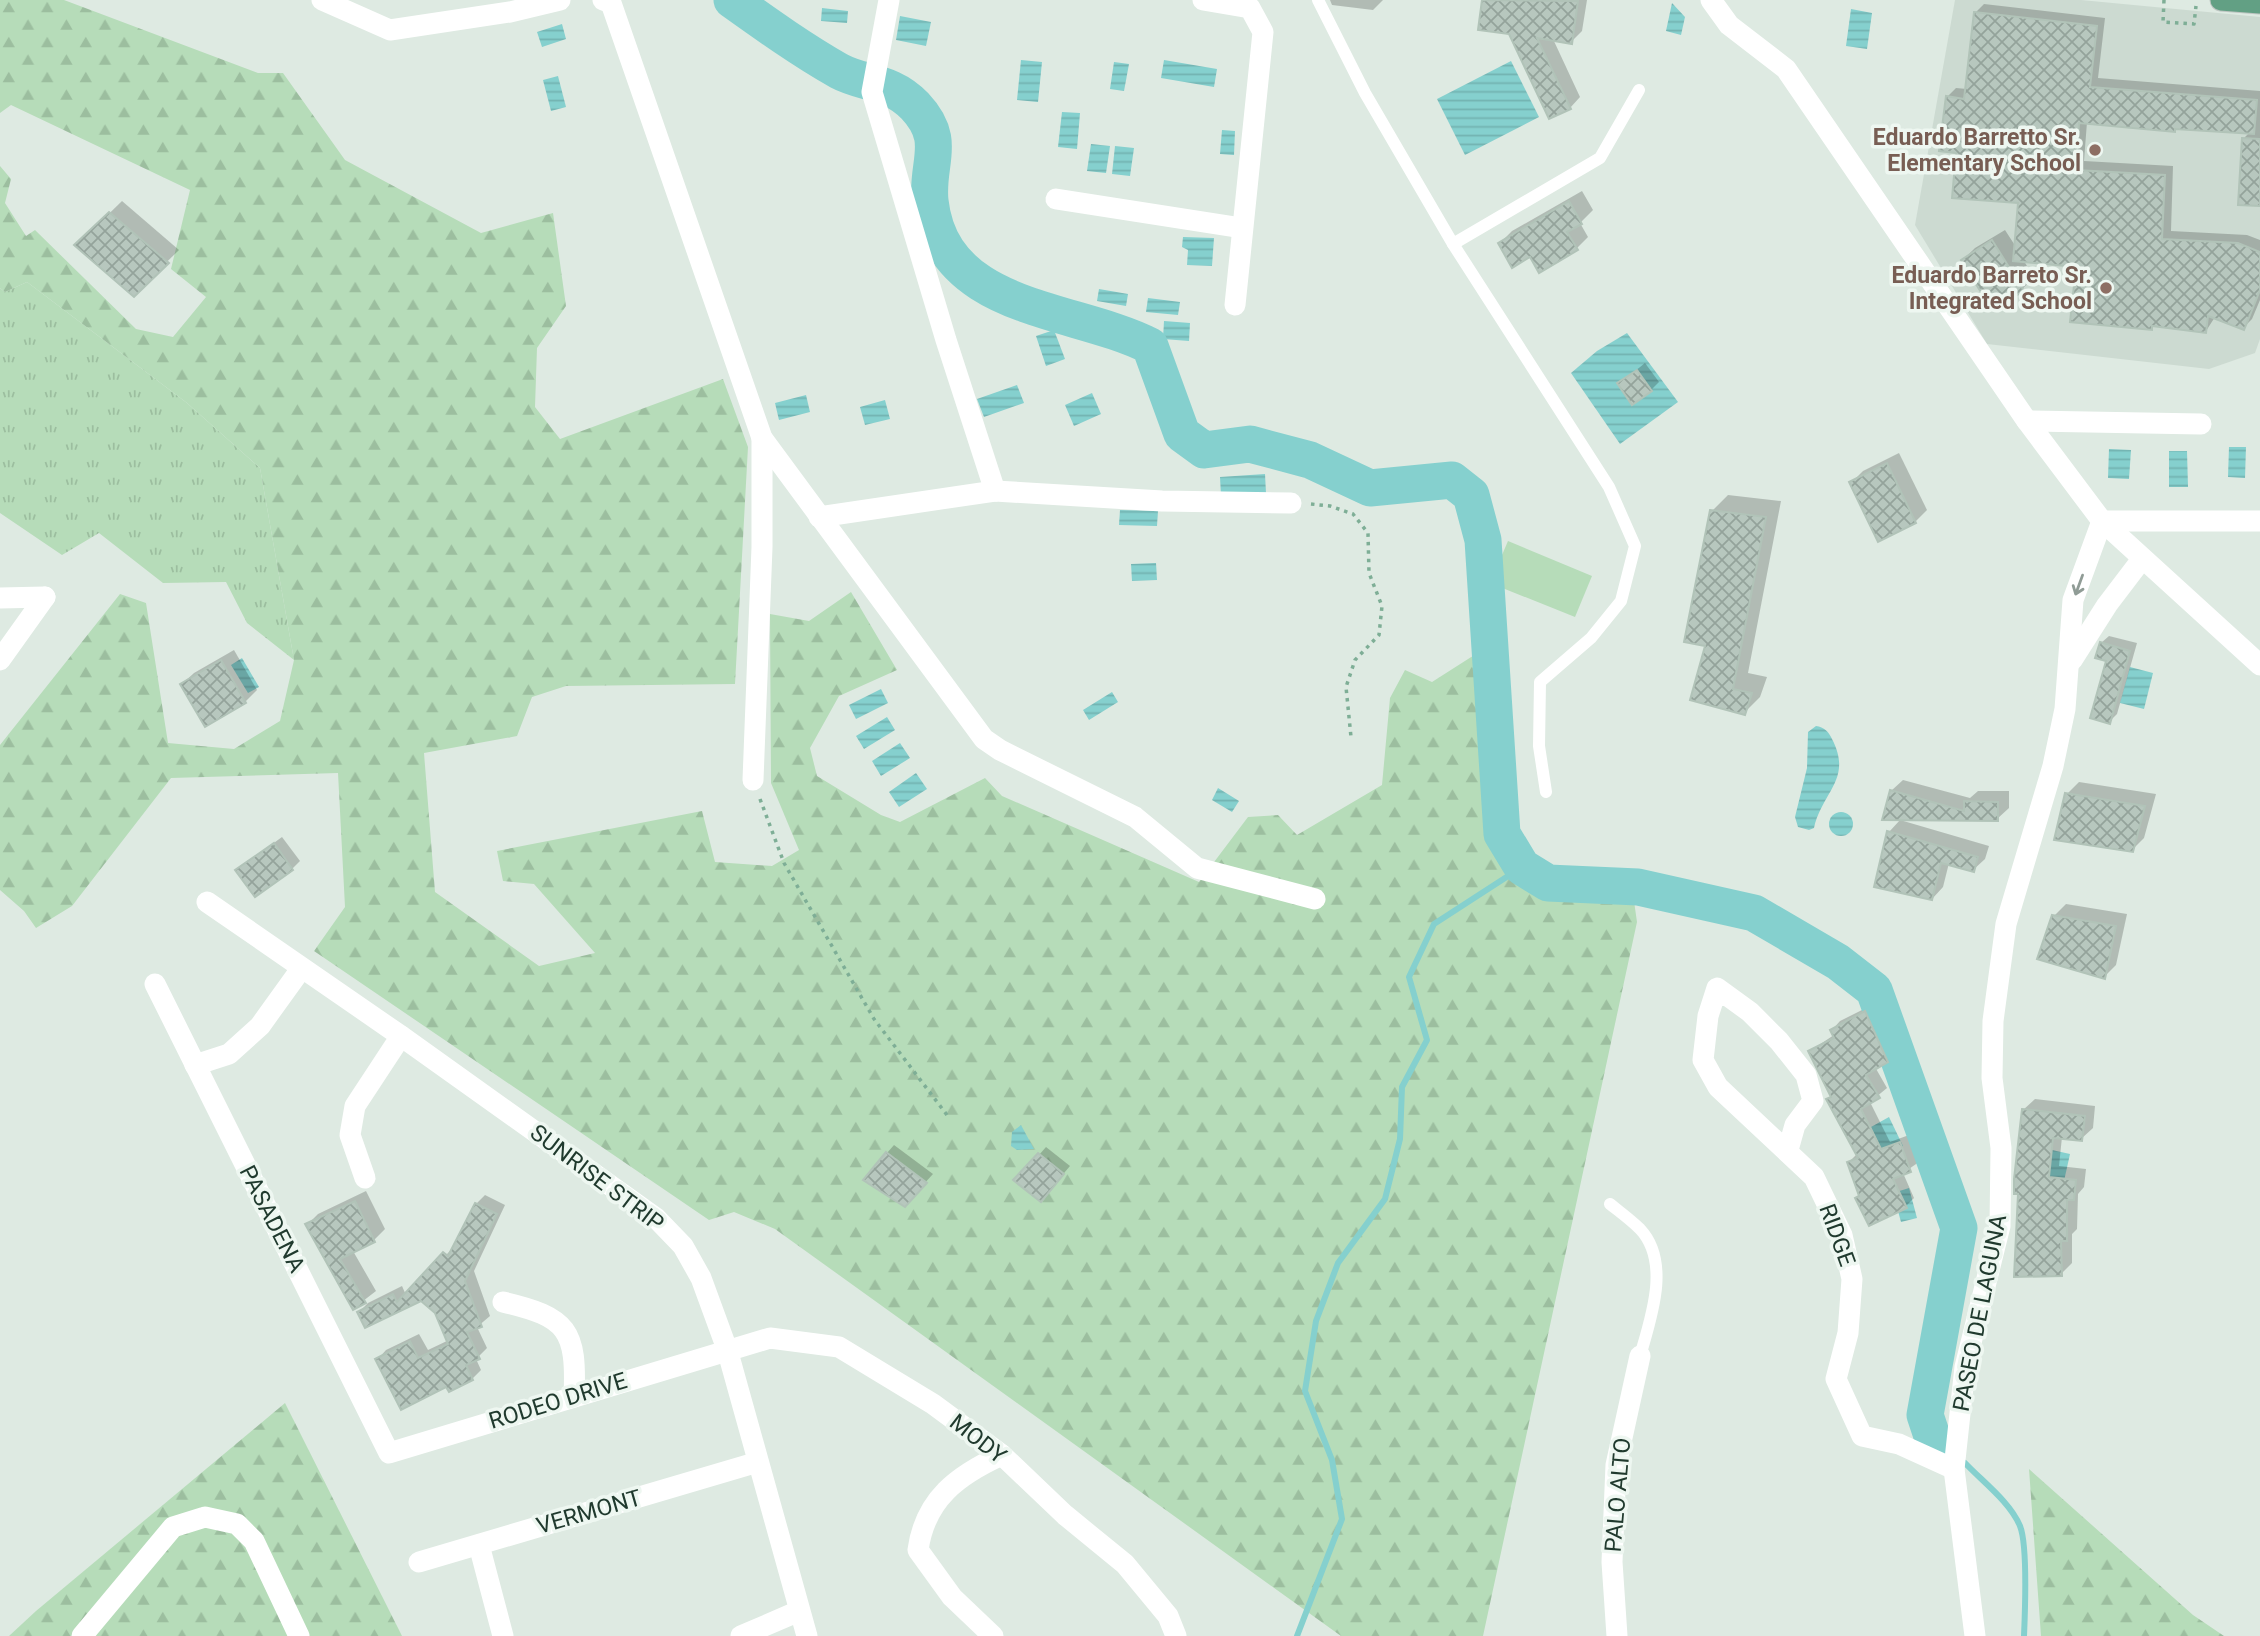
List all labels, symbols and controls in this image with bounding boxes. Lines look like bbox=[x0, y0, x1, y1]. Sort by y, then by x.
place label: Eduardo Barretto Sr. Elementary School bbox=[1873, 124, 2081, 177]
marker: Eduardo Barretto Sr. Elementary School bbox=[2087, 142, 2103, 158]
place label: Eduardo Barreto Sr. Integrated School bbox=[1892, 262, 2092, 315]
marker: Eduardo Barreto Sr. Integrated School bbox=[2098, 280, 2114, 296]
one-way arrow bbox=[2072, 573, 2084, 595]
street label: SUNRISE STRIP bbox=[525, 1119, 669, 1237]
street label: PASADENA bbox=[234, 1161, 310, 1277]
street label: RIDGE bbox=[1813, 1200, 1861, 1270]
street label: PASEO DE LAGUNA bbox=[1948, 1212, 2012, 1414]
street label: RODEO DRIVE bbox=[486, 1367, 630, 1435]
street label: MODY bbox=[944, 1409, 1012, 1470]
street label: PALO ALTO bbox=[1600, 1437, 1636, 1553]
street label: VERMONT bbox=[534, 1484, 645, 1540]

